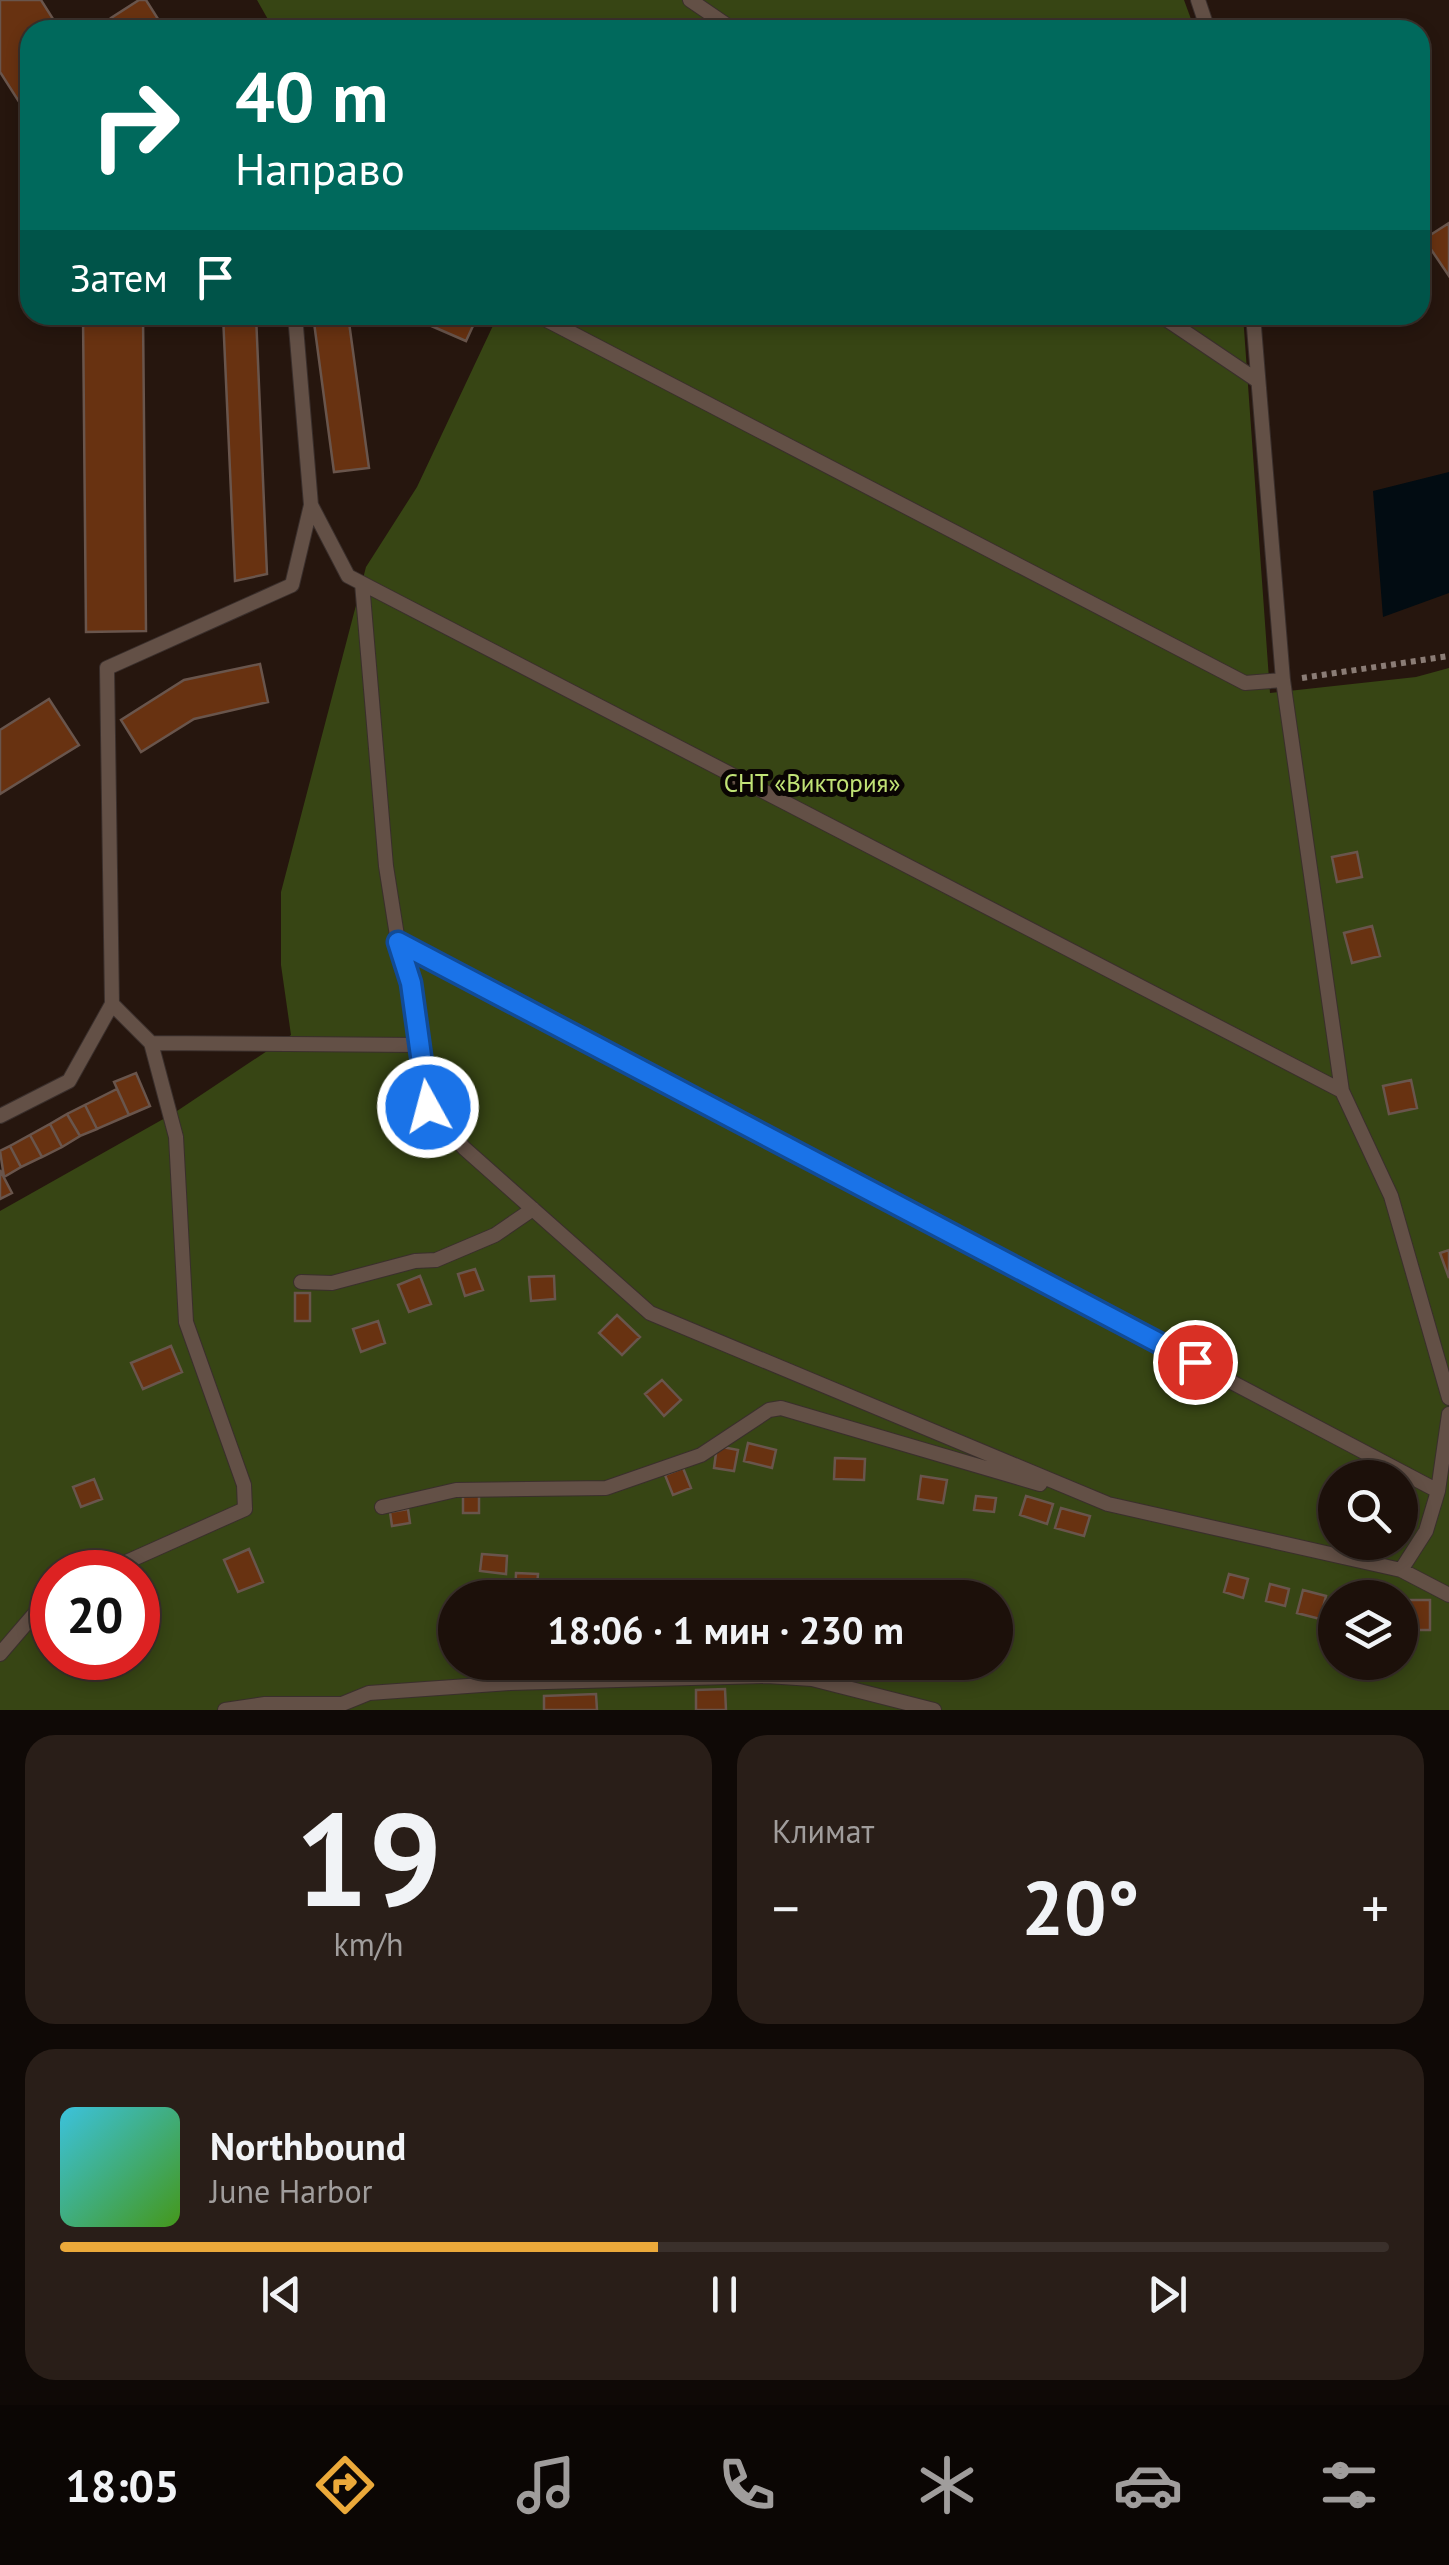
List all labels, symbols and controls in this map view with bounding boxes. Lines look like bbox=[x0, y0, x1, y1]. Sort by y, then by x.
text: 40 m bbox=[235, 51, 388, 141]
icon: right bbox=[70, 60, 200, 190]
text: Направо bbox=[235, 139, 405, 197]
icon: arrive bbox=[188, 250, 243, 305]
text: Затем bbox=[70, 253, 168, 302]
park label: СНТ «Виктория» bbox=[724, 767, 900, 799]
position arrow bbox=[376, 1055, 480, 1159]
pin bbox=[1153, 1320, 1238, 1405]
icon: arrive bbox=[1168, 1335, 1223, 1390]
map controls bbox=[1318, 1460, 1418, 1680]
button: search bbox=[1318, 1460, 1418, 1560]
speed limit sign: 20 bbox=[30, 1550, 160, 1680]
button: layers bbox=[1318, 1580, 1418, 1680]
text: 18:06 · 1 мин · 230 m bbox=[547, 1605, 904, 1654]
text: 19 bbox=[295, 1774, 442, 1942]
text: Климат bbox=[772, 1810, 874, 1852]
text: 20° bbox=[1022, 1859, 1139, 1956]
text: − bbox=[772, 1872, 800, 1943]
text: + bbox=[1361, 1872, 1389, 1943]
text: km/h bbox=[333, 1923, 404, 1965]
text: Northbound bbox=[210, 2121, 406, 2170]
text: June Harbor bbox=[210, 2170, 372, 2212]
icon: previous bbox=[254, 2267, 309, 2322]
icon: pause bbox=[697, 2267, 752, 2322]
icon: next bbox=[1140, 2267, 1195, 2322]
icon: directions bbox=[310, 2450, 380, 2520]
icon: music bbox=[511, 2450, 581, 2520]
icon: phone bbox=[712, 2450, 782, 2520]
icon: climate bbox=[912, 2450, 982, 2520]
icon: car bbox=[1113, 2450, 1183, 2520]
icon: filters bbox=[1314, 2450, 1384, 2520]
text: 18:05 bbox=[65, 2456, 180, 2514]

